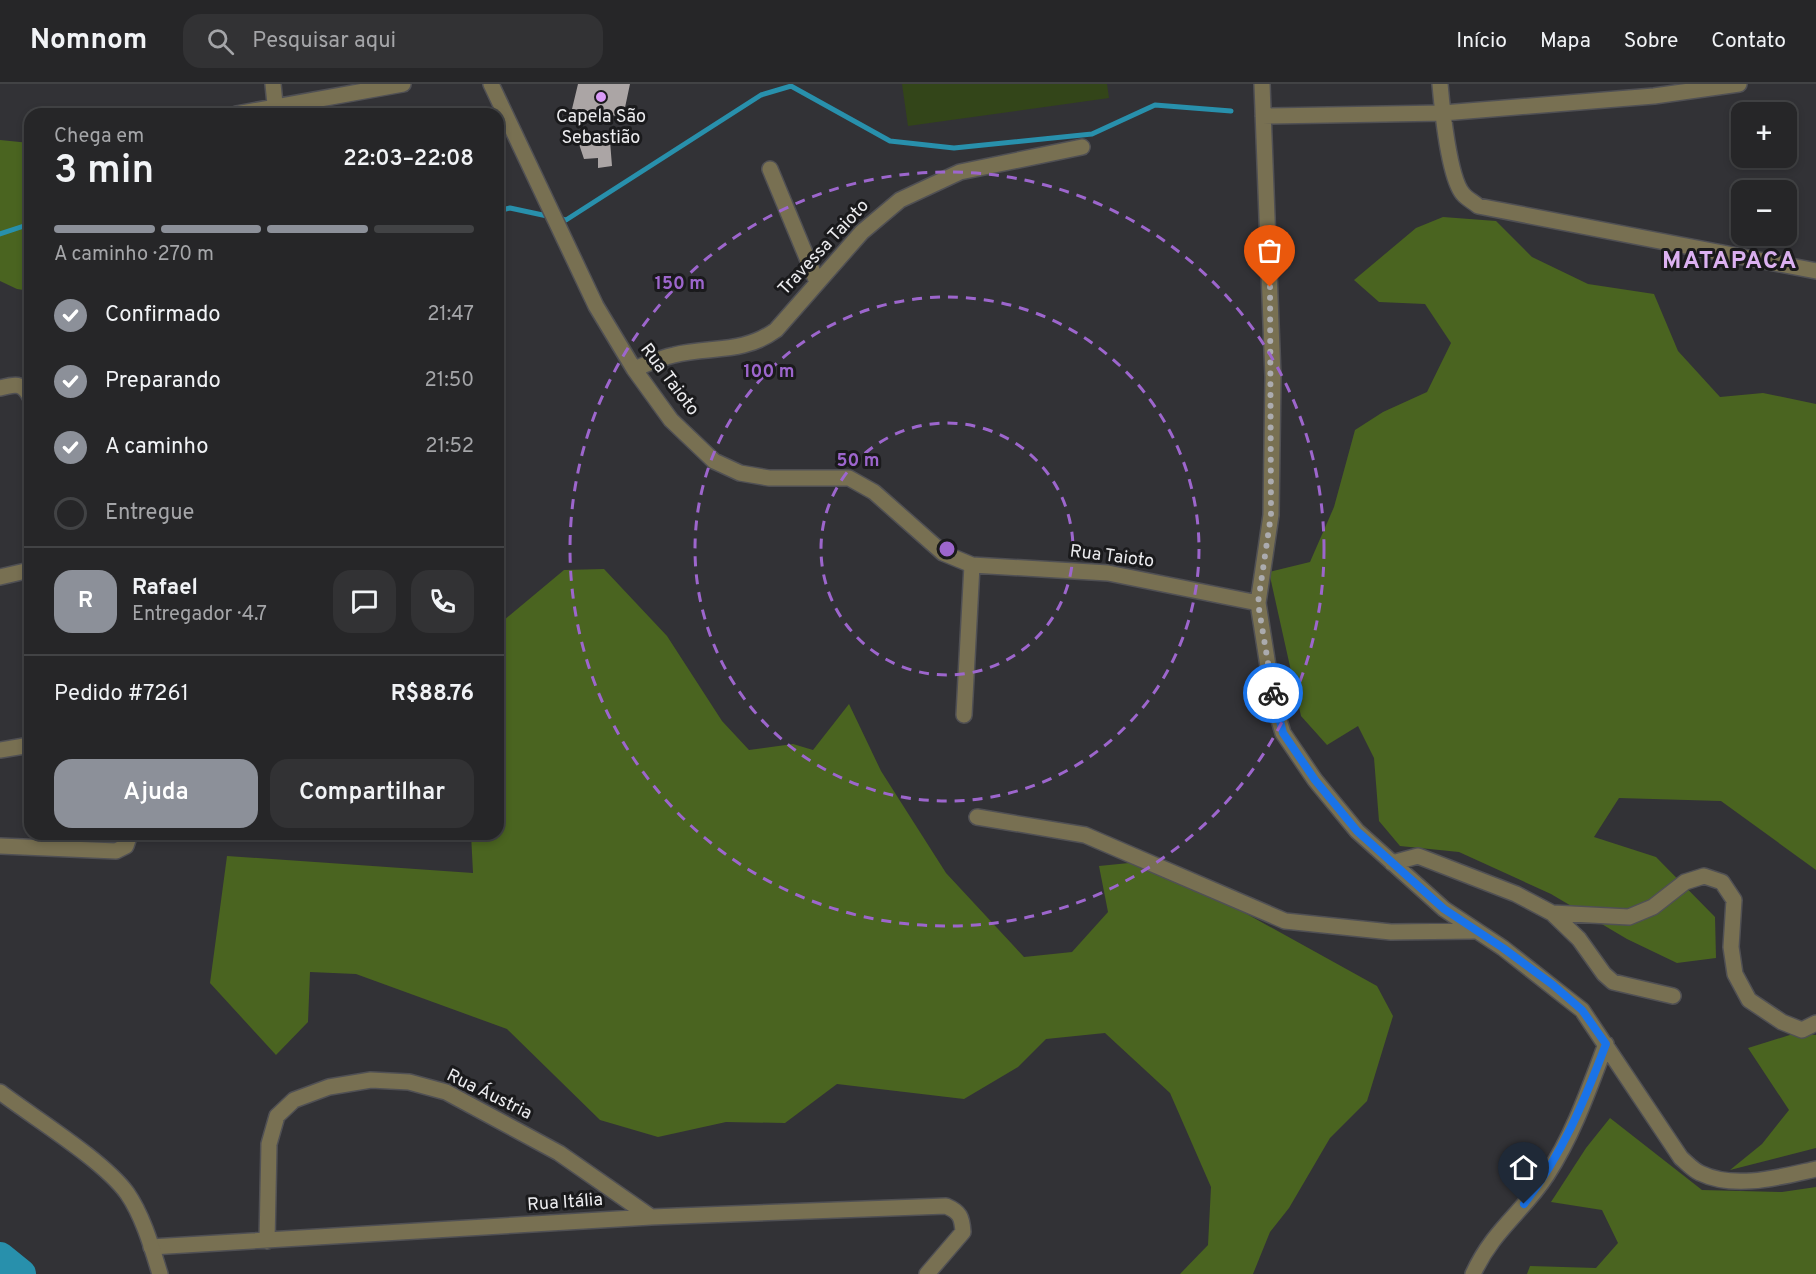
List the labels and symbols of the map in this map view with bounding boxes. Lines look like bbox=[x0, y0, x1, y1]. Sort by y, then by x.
marker: Capela São Sebastião bbox=[594, 90, 608, 104]
place label: Capela São Sebastião bbox=[556, 106, 646, 150]
street label: Travessa Taioto bbox=[774, 195, 874, 301]
pin bbox=[1244, 225, 1295, 287]
district label: MATAPACA bbox=[1662, 247, 1798, 277]
text: 150 m bbox=[655, 273, 705, 296]
street label: Rua Taioto bbox=[634, 339, 704, 421]
text: 100 m bbox=[743, 361, 795, 384]
text: 50 m bbox=[836, 450, 880, 473]
centre of rings bbox=[937, 539, 957, 559]
street label: Rua Taioto bbox=[1068, 540, 1156, 574]
courier bbox=[1243, 663, 1303, 723]
street label: Rua Áustria bbox=[442, 1063, 536, 1126]
pin bbox=[1498, 1142, 1549, 1204]
street label: Rua Itália bbox=[526, 1189, 604, 1217]

